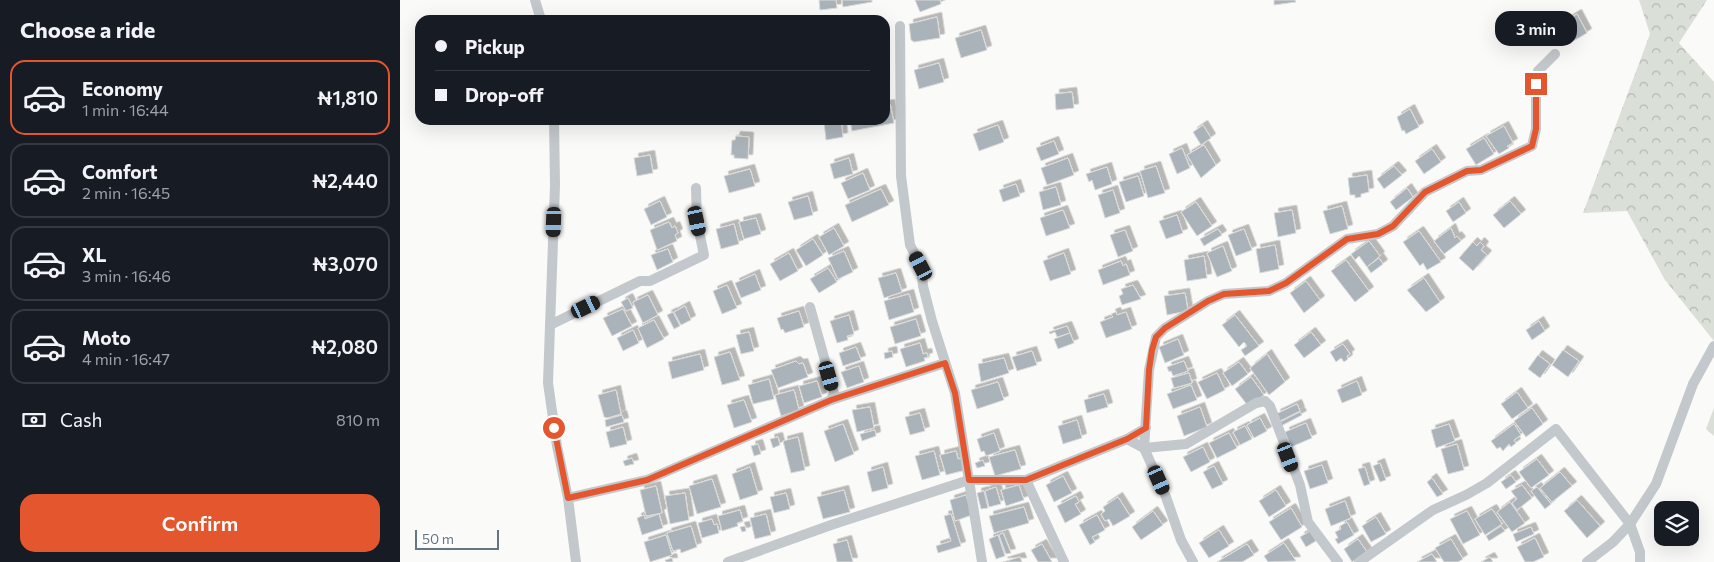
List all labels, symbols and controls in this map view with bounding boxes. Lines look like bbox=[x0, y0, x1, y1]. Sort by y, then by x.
callout: 3 min bbox=[1495, 12, 1577, 46]
text: Choose a ride bbox=[20, 16, 155, 43]
text: 3 min bbox=[1516, 19, 1556, 38]
text: Pickup bbox=[465, 35, 525, 58]
route end bbox=[1525, 73, 1547, 95]
icon: car bbox=[22, 75, 67, 120]
text: Economy bbox=[82, 77, 163, 100]
text: Drop-off bbox=[465, 83, 544, 106]
text: ₦1,810 bbox=[317, 86, 378, 109]
text: 1 min · 16:44 bbox=[82, 100, 169, 119]
icon: car bbox=[22, 158, 67, 203]
text: Comfort bbox=[82, 160, 158, 183]
text: ₦2,440 bbox=[312, 169, 378, 192]
text: 2 min · 16:45 bbox=[82, 183, 170, 202]
car bbox=[686, 205, 707, 237]
car bbox=[545, 207, 562, 237]
icon: car bbox=[22, 241, 67, 286]
text: XL bbox=[82, 243, 107, 266]
car bbox=[907, 249, 934, 283]
text: ₦3,070 bbox=[312, 252, 378, 275]
text: 3 min · 16:46 bbox=[82, 266, 171, 285]
car bbox=[569, 294, 602, 320]
icon: car bbox=[22, 324, 67, 369]
text: Moto bbox=[82, 326, 131, 349]
text: ₦2,080 bbox=[311, 335, 378, 358]
text: 4 min · 16:47 bbox=[82, 349, 170, 368]
car bbox=[817, 360, 840, 392]
icon: cash bbox=[20, 406, 48, 434]
text: Cash bbox=[60, 408, 102, 431]
text: 810 m bbox=[336, 410, 380, 429]
route start bbox=[543, 417, 565, 439]
car bbox=[1275, 440, 1300, 474]
car bbox=[1146, 463, 1171, 497]
button: Confirm bbox=[20, 494, 380, 552]
map controls bbox=[1654, 501, 1699, 546]
button: layers bbox=[1654, 501, 1699, 546]
scale bar bbox=[415, 527, 499, 550]
text: 50 m bbox=[422, 530, 454, 547]

